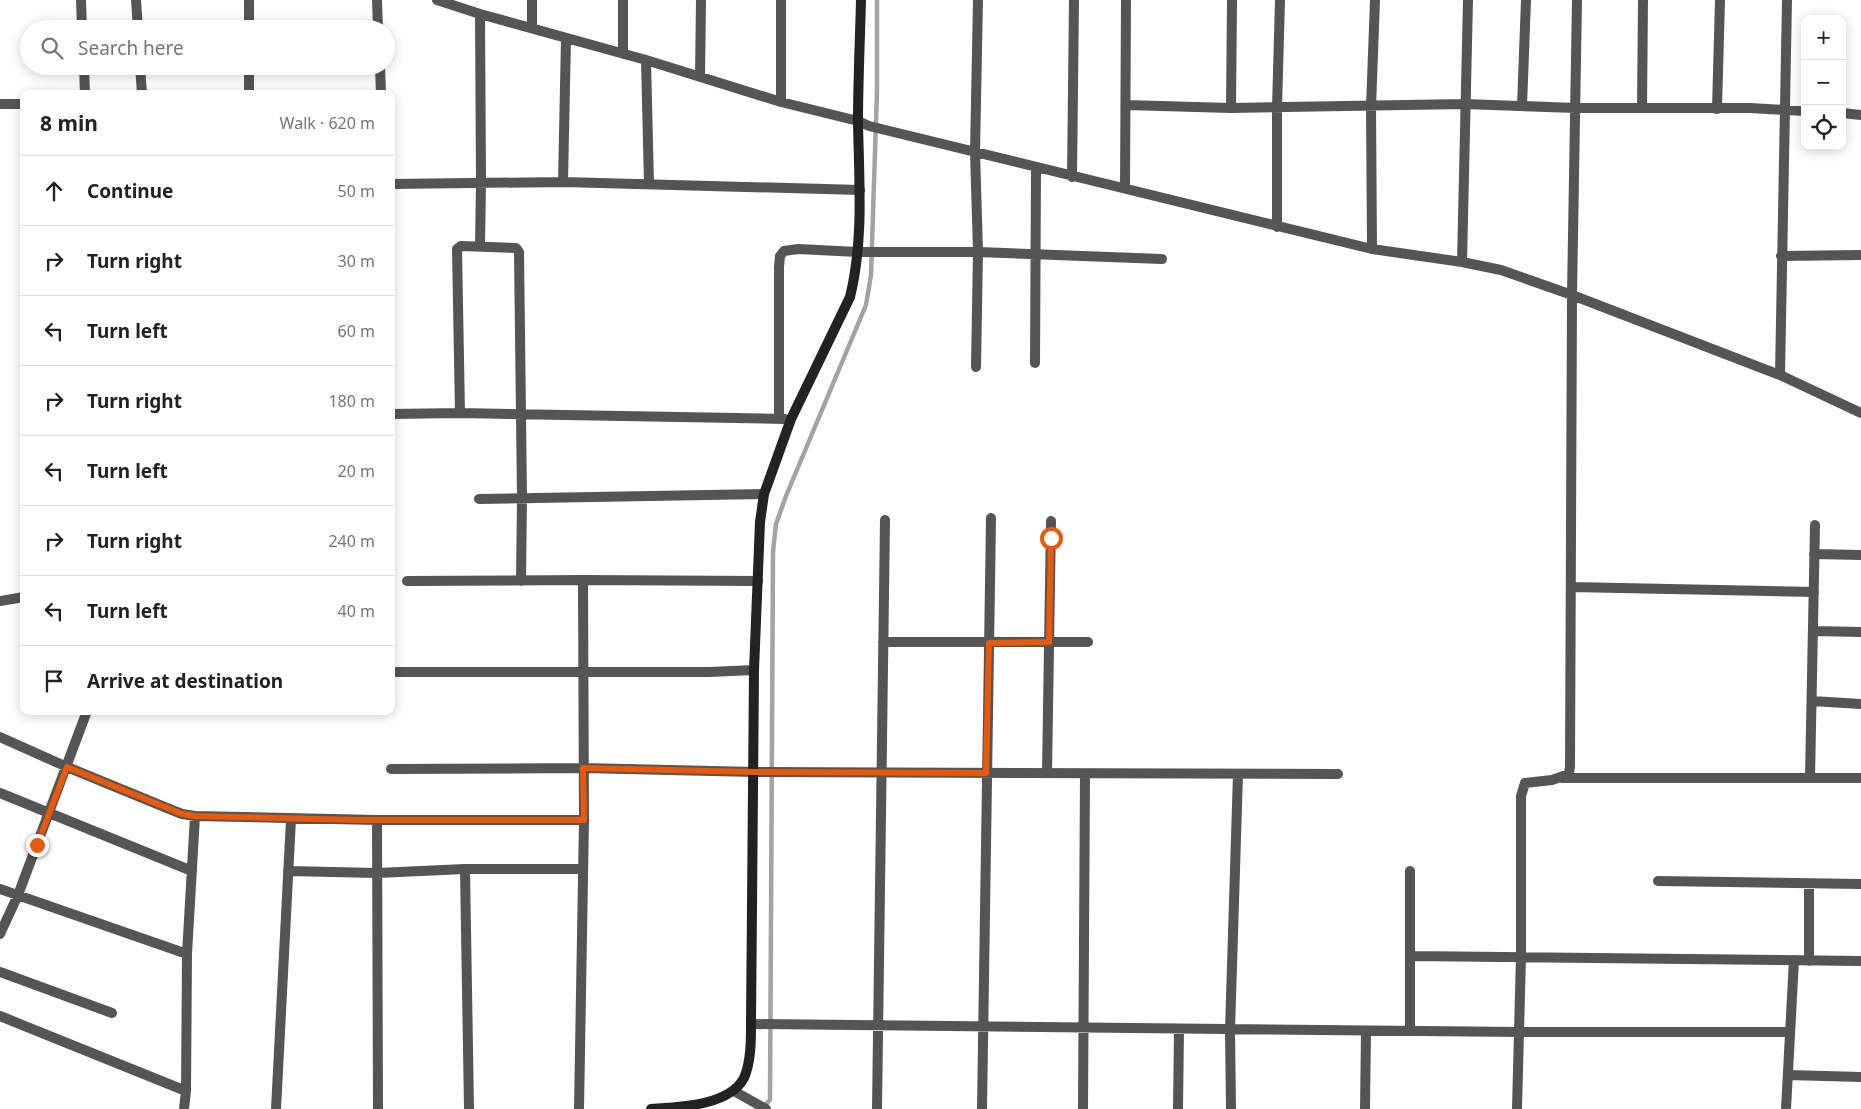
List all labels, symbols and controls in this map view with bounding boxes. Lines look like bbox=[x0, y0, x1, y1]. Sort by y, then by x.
map controls bbox=[1801, 15, 1846, 150]
button: + bbox=[1801, 15, 1846, 60]
search box bbox=[20, 20, 395, 75]
icon: search bbox=[38, 34, 66, 62]
text: Search here bbox=[78, 35, 184, 61]
button: − bbox=[1801, 60, 1846, 105]
button: locate bbox=[1801, 105, 1846, 150]
text: 8 min bbox=[40, 109, 98, 137]
text: Walk · 620 m bbox=[280, 112, 375, 134]
icon: ahead bbox=[40, 177, 68, 205]
text: Continue bbox=[87, 178, 173, 204]
text: 50 m bbox=[338, 180, 375, 202]
icon: right bbox=[40, 247, 68, 275]
text: Turn right bbox=[87, 248, 182, 274]
text: 30 m bbox=[338, 250, 375, 272]
icon: left bbox=[40, 317, 68, 345]
text: Turn left bbox=[87, 318, 168, 344]
text: 60 m bbox=[338, 320, 375, 342]
icon: right bbox=[40, 387, 68, 415]
text: Turn right bbox=[87, 388, 182, 414]
text: 180 m bbox=[328, 390, 375, 412]
icon: left bbox=[40, 457, 68, 485]
text: Turn left bbox=[87, 458, 168, 484]
text: 20 m bbox=[338, 460, 375, 482]
icon: right bbox=[40, 527, 68, 555]
route start bbox=[1040, 527, 1063, 550]
text: Turn right bbox=[87, 528, 182, 554]
text: 240 m bbox=[328, 530, 375, 552]
icon: left bbox=[40, 597, 68, 625]
text: Turn left bbox=[87, 598, 168, 624]
text: 40 m bbox=[338, 600, 375, 622]
icon: arrive bbox=[40, 667, 68, 695]
text: Arrive at destination bbox=[87, 668, 283, 694]
route end bbox=[26, 834, 49, 857]

